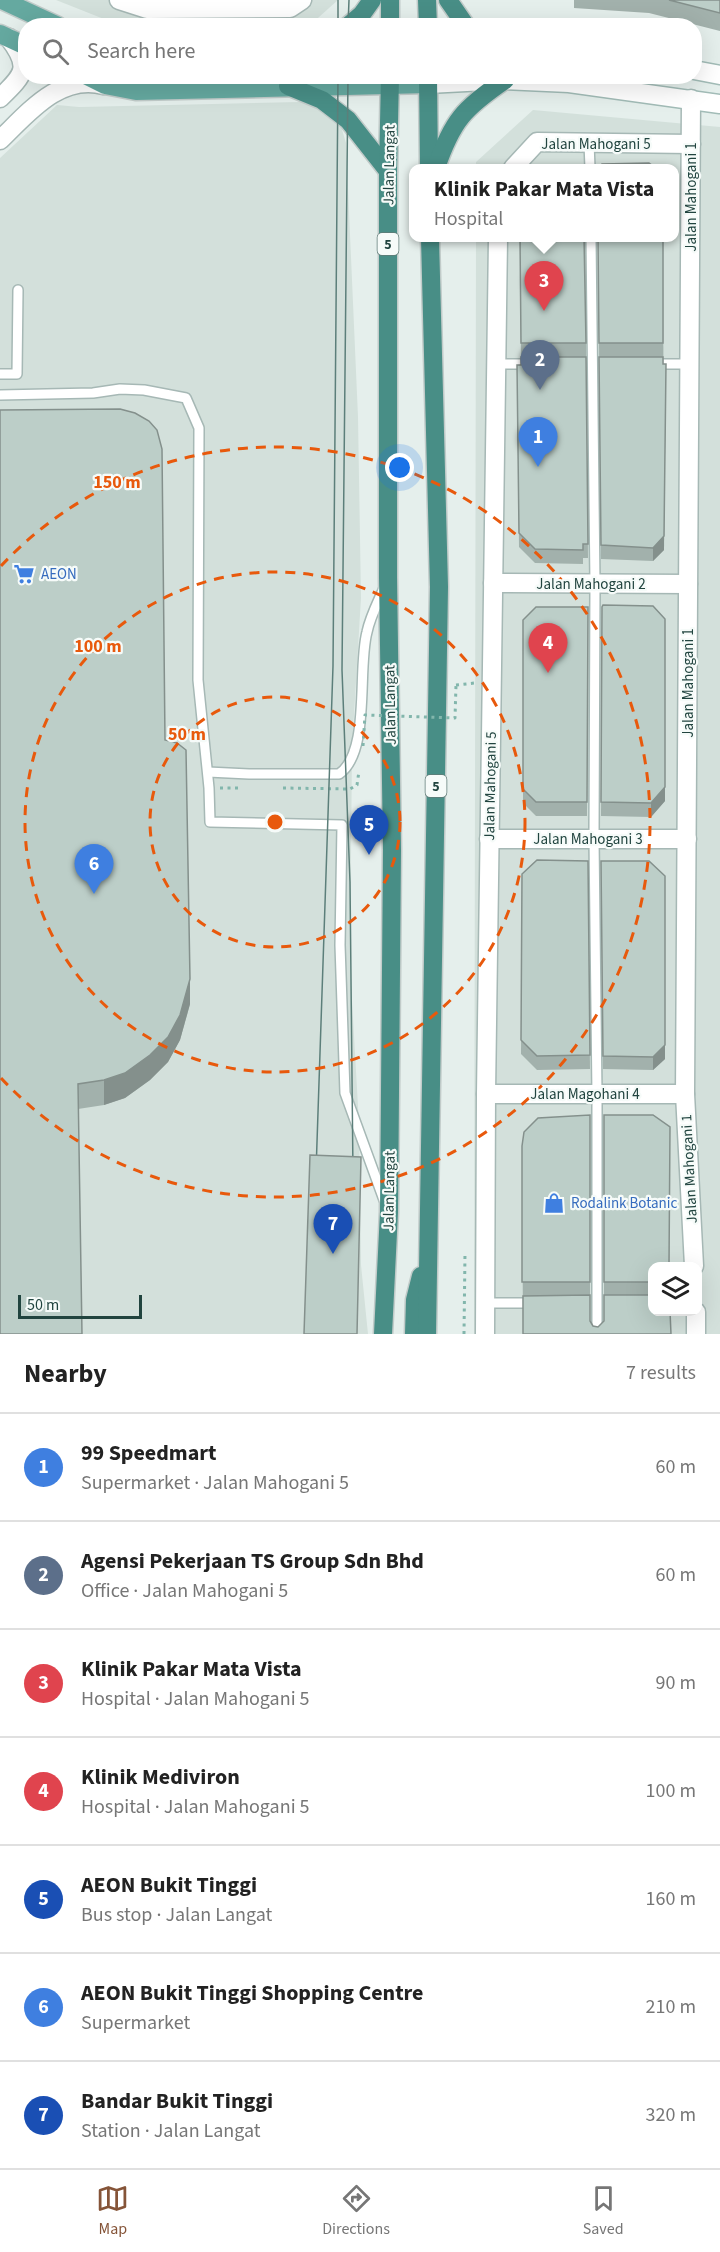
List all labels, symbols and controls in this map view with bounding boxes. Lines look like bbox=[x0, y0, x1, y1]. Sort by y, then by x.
search box bbox=[18, 18, 702, 84]
icon: search bbox=[39, 35, 72, 68]
text: Search here bbox=[87, 35, 195, 67]
street label: Jalan Langat bbox=[378, 125, 401, 205]
street label: Jalan Mahogani 5 bbox=[541, 134, 651, 155]
street label: Jalan Mahogani 1 bbox=[681, 142, 702, 252]
popup bbox=[409, 164, 679, 242]
text: Klinik Pakar Mata Vista bbox=[434, 173, 654, 205]
text: Hospital bbox=[434, 205, 503, 233]
road number: 5 bbox=[378, 233, 398, 255]
pin: 3 bbox=[524, 262, 564, 311]
pin: 2 bbox=[520, 340, 560, 390]
pin: 1 bbox=[518, 418, 558, 467]
your location bbox=[385, 453, 414, 482]
text: 150 m bbox=[93, 470, 141, 495]
supermarket icon: AEON bbox=[12, 562, 36, 586]
place label: AEON bbox=[41, 564, 77, 585]
street label: Jalan Mahogani 2 bbox=[536, 574, 646, 595]
pin: 4 bbox=[528, 624, 568, 673]
street label: Jalan Mahogani 1 bbox=[678, 628, 699, 738]
text: 100 m bbox=[74, 634, 122, 659]
street label: Jalan Langat bbox=[379, 665, 402, 745]
text: 50 m bbox=[168, 722, 206, 747]
street label: Jalan Mahogani 5 bbox=[479, 731, 502, 841]
road number: 5 bbox=[426, 775, 446, 797]
pin: 5 bbox=[350, 806, 388, 855]
centre of rings bbox=[265, 812, 285, 832]
street label: Jalan Mahogani 3 bbox=[533, 829, 643, 850]
pin: 6 bbox=[74, 844, 113, 894]
street label: Jalan Magohani 4 bbox=[530, 1084, 640, 1105]
street label: Jalan Mahogani 1 bbox=[676, 1114, 703, 1224]
street label: Jalan Langat bbox=[378, 1151, 401, 1231]
shop icon: Rodalink Botanic bbox=[542, 1191, 566, 1215]
place label: Rodalink Botanic bbox=[571, 1193, 677, 1214]
pin: 7 bbox=[314, 1204, 352, 1254]
map controls bbox=[648, 1262, 702, 1316]
button: layers bbox=[648, 1262, 702, 1316]
scale bar bbox=[18, 1292, 142, 1320]
text: 50 m bbox=[27, 1294, 59, 1316]
text: Nearby bbox=[24, 1355, 107, 1392]
text: 7 results bbox=[626, 1359, 696, 1387]
text: 99 Speedmart bbox=[81, 1437, 217, 1469]
text: 1 bbox=[38, 1453, 49, 1481]
text: 60 m bbox=[656, 1453, 696, 1481]
text: Supermarket · Jalan Mahogani 5 bbox=[81, 1469, 349, 1497]
text: Agensi Pekerjaan TS Group Sdn Bhd bbox=[81, 1545, 424, 1577]
text: 2 bbox=[38, 1561, 49, 1589]
text: 60 m bbox=[656, 1561, 696, 1589]
text: Office · Jalan Mahogani 5 bbox=[81, 1577, 288, 1605]
text: Klinik Pakar Mata Vista bbox=[81, 1653, 302, 1685]
text: 3 bbox=[38, 1669, 49, 1697]
text: 90 m bbox=[656, 1669, 696, 1697]
text: Hospital · Jalan Mahogani 5 bbox=[81, 1685, 310, 1713]
text: Klinik Mediviron bbox=[81, 1761, 240, 1793]
text: 4 bbox=[38, 1777, 49, 1805]
text: 100 m bbox=[646, 1777, 696, 1805]
text: Hospital · Jalan Mahogani 5 bbox=[81, 1793, 310, 1821]
text: AEON Bukit Tinggi bbox=[81, 1869, 257, 1901]
text: 5 bbox=[38, 1885, 49, 1913]
text: 160 m bbox=[646, 1885, 696, 1913]
text: Bus stop · Jalan Langat bbox=[81, 1901, 272, 1929]
text: AEON Bukit Tinggi Shopping Centre bbox=[81, 1977, 424, 2009]
text: 6 bbox=[38, 1993, 49, 2021]
text: 210 m bbox=[646, 1993, 696, 2021]
text: Supermarket bbox=[81, 2009, 190, 2037]
text: Bandar Bukit Tinggi bbox=[81, 2085, 273, 2117]
text: 7 bbox=[38, 2101, 49, 2129]
text: 320 m bbox=[646, 2101, 696, 2129]
text: Station · Jalan Langat bbox=[81, 2117, 261, 2145]
tab: Map bbox=[96, 2182, 129, 2240]
tab: Directions bbox=[322, 2182, 390, 2240]
tab: Saved bbox=[583, 2182, 624, 2240]

